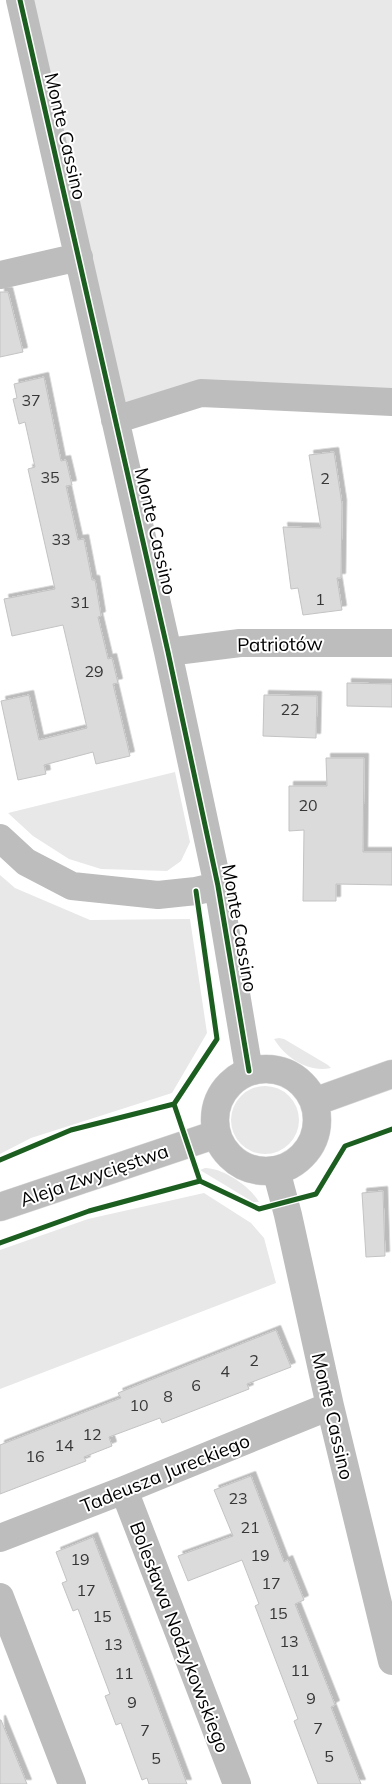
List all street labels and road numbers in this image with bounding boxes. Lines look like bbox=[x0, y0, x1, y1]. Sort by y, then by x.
street label: Monte Cassino bbox=[40, 70, 92, 202]
street label: Monte Cassino bbox=[130, 465, 182, 597]
street label: Patriotów bbox=[237, 631, 323, 657]
street label: Monte Cassino bbox=[217, 862, 263, 994]
street label: Aleja Zwycięstwa bbox=[17, 1138, 171, 1212]
street label: Monte Cassino bbox=[307, 1350, 359, 1482]
street label: Tadeusza Jureckiego bbox=[77, 1428, 253, 1518]
street label: Bolesława Nodzykowskiego bbox=[125, 1518, 235, 1756]

